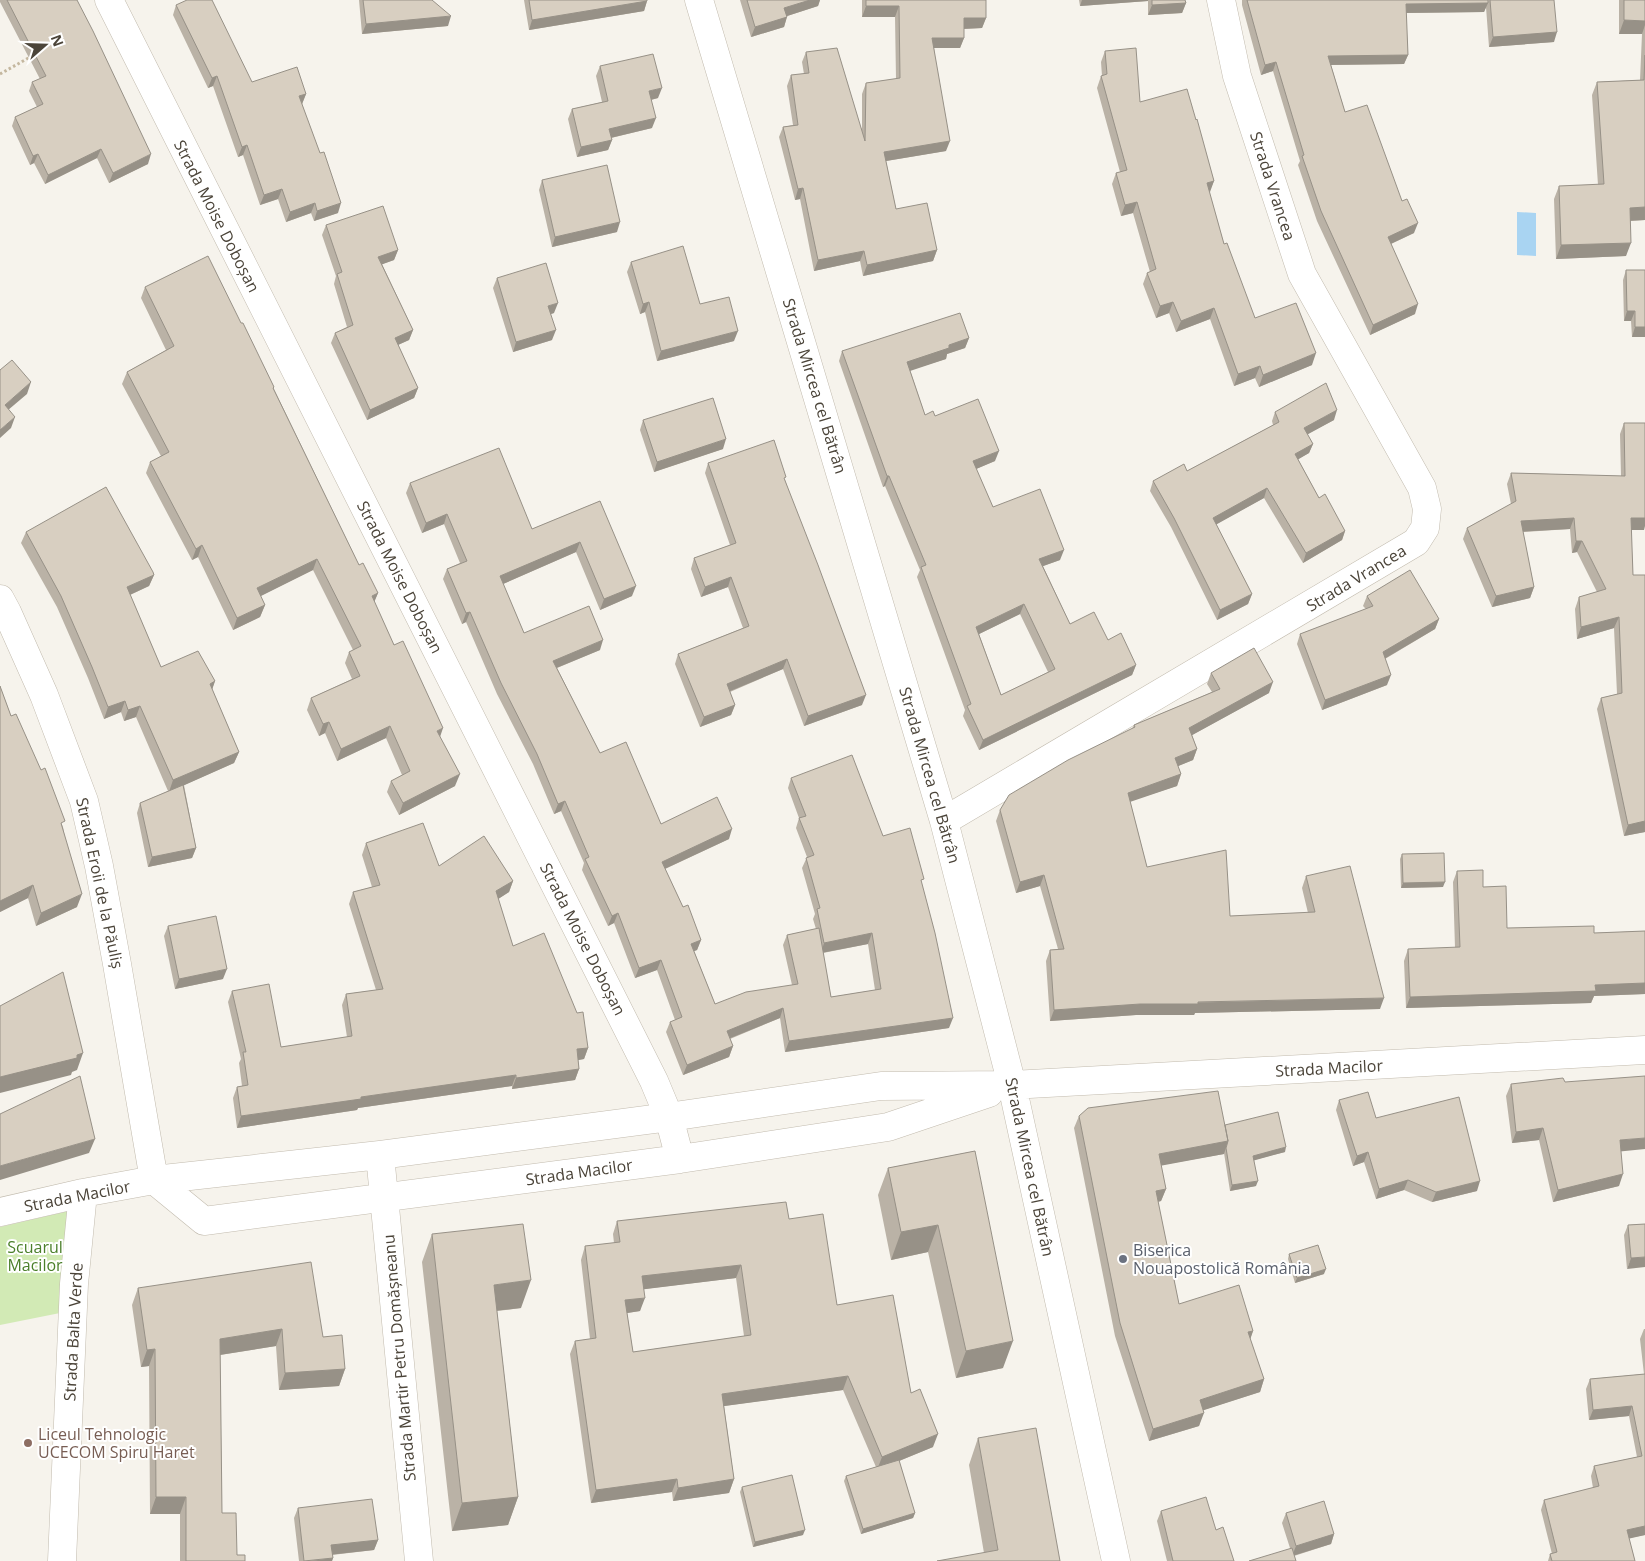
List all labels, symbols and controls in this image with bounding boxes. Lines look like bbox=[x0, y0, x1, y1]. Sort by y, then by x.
north arrow bbox=[20, 20, 70, 70]
text: N bbox=[47, 32, 69, 49]
street label: Strada Vrancea bbox=[1245, 129, 1301, 243]
street label: Strada Moise Doboșan bbox=[169, 136, 265, 296]
street label: Strada Mircea cel Bătrân bbox=[778, 296, 852, 476]
street label: Strada Moise Doboșan bbox=[352, 497, 448, 657]
street label: Strada Vrancea bbox=[1302, 539, 1410, 617]
street label: Strada Mircea cel Bătrân bbox=[894, 684, 966, 866]
street label: Strada Eroii de la Păuliș bbox=[71, 796, 129, 970]
street label: Strada Moise Doboșan bbox=[535, 859, 631, 1019]
street label: Strada Macilor bbox=[1275, 1054, 1384, 1082]
street label: Strada Mircea cel Bătrân bbox=[1000, 1075, 1060, 1259]
street label: Strada Macilor bbox=[524, 1154, 634, 1190]
street label: Strada Macilor bbox=[22, 1175, 133, 1217]
street label: Strada Martir Petru Domășneanu bbox=[377, 1234, 421, 1482]
park label: Scuarul Macilor bbox=[7, 1236, 63, 1276]
place label: Biserica Nouapostolică România bbox=[1133, 1239, 1310, 1279]
marker: Biserica Nouapostolică România bbox=[1117, 1253, 1129, 1265]
street label: Strada Balta Verde bbox=[58, 1262, 88, 1402]
place label: Liceul Tehnologic UCECOM Spiru Haret bbox=[38, 1423, 195, 1463]
marker: Liceul Tehnologic UCECOM Spiru Haret bbox=[22, 1437, 34, 1449]

